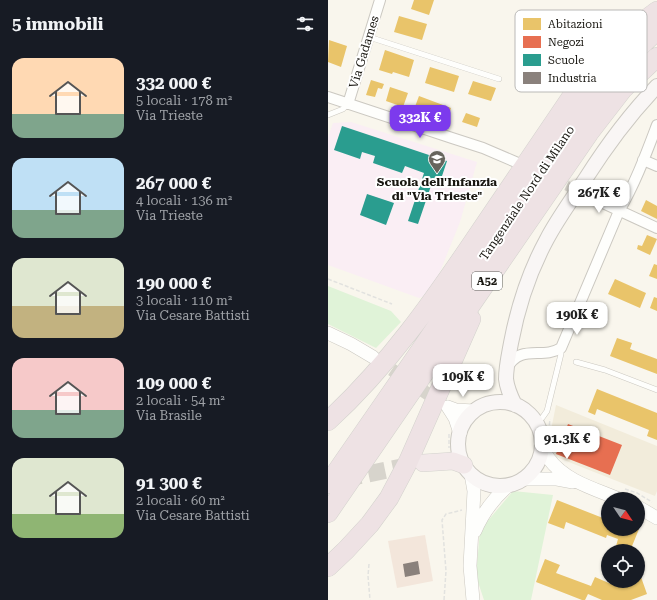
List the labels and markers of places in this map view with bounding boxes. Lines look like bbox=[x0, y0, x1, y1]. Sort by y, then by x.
pin: 332K € bbox=[387, 105, 453, 139]
school or university icon: Scuola dell'Infanzia di "Via Trieste" bbox=[427, 149, 447, 174]
place label: Scuola dell'Infanzia di "Via Trieste" bbox=[377, 175, 497, 203]
pin: 267K € bbox=[566, 180, 632, 214]
pin: 190K € bbox=[544, 302, 610, 336]
pin: 109K € bbox=[430, 364, 496, 398]
pin: 91.3K € bbox=[530, 426, 604, 460]

